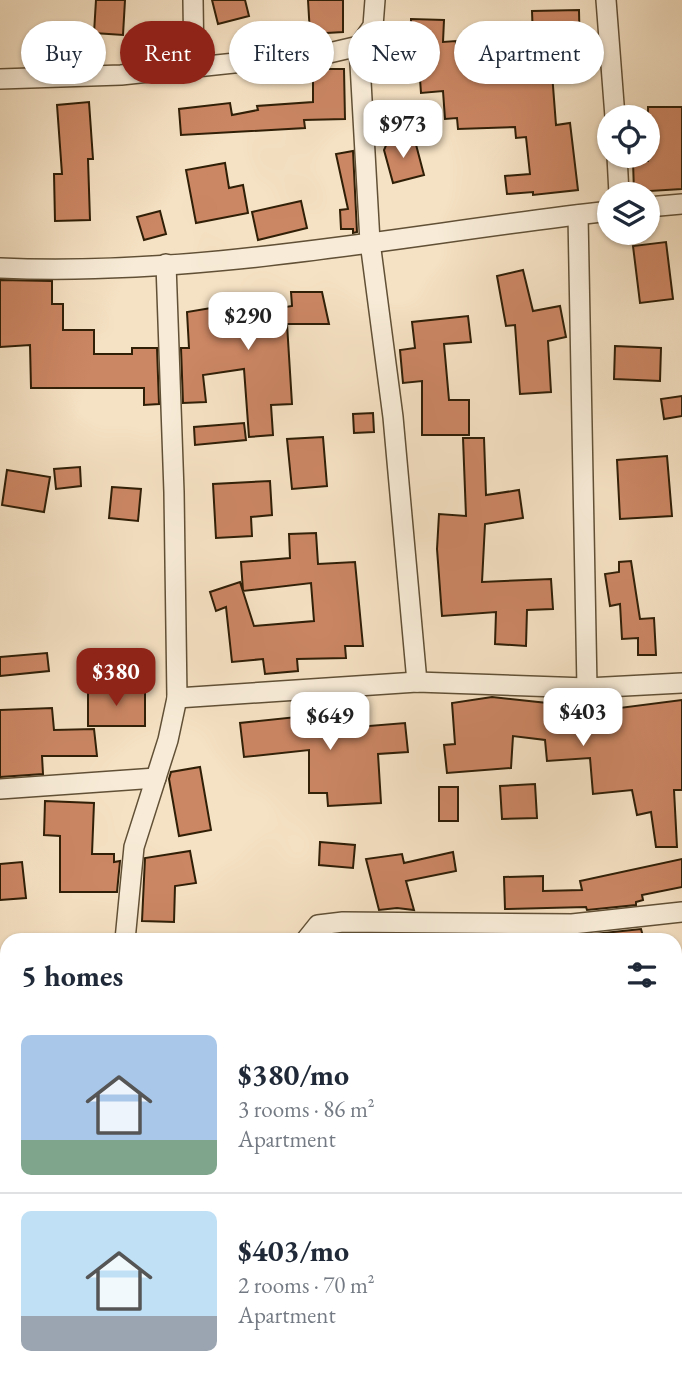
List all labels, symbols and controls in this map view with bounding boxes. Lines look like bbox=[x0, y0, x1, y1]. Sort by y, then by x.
chip: Buy bbox=[21, 21, 106, 84]
chip: Rent bbox=[120, 21, 215, 84]
chip: Filters bbox=[229, 21, 334, 84]
chip: New bbox=[348, 21, 440, 84]
chip: Apartment bbox=[454, 21, 604, 84]
pin: $973 bbox=[362, 100, 444, 160]
map controls bbox=[597, 105, 660, 245]
button: locate bbox=[597, 105, 660, 168]
text: $973 bbox=[379, 108, 427, 138]
button: layers bbox=[597, 182, 660, 245]
pin: $290 bbox=[207, 292, 289, 352]
text: $290 bbox=[224, 300, 272, 330]
pin: $380 bbox=[75, 648, 157, 708]
text: $380 bbox=[92, 656, 140, 686]
pin: $403 bbox=[542, 688, 624, 748]
pin: $649 bbox=[289, 692, 371, 752]
text: $403 bbox=[559, 696, 607, 726]
text: $649 bbox=[306, 700, 354, 730]
text: 5 homes bbox=[21, 956, 123, 995]
icon: filters bbox=[623, 956, 661, 994]
text: $380/mo bbox=[238, 1055, 349, 1094]
icon: home bbox=[77, 1063, 161, 1147]
text: 3 rooms · 86 m² bbox=[238, 1094, 375, 1124]
text: Apartment bbox=[238, 1124, 336, 1154]
text: $403/mo bbox=[238, 1231, 349, 1270]
icon: home bbox=[77, 1239, 161, 1323]
text: 2 rooms · 70 m² bbox=[238, 1270, 375, 1300]
text: Apartment bbox=[238, 1300, 336, 1330]

